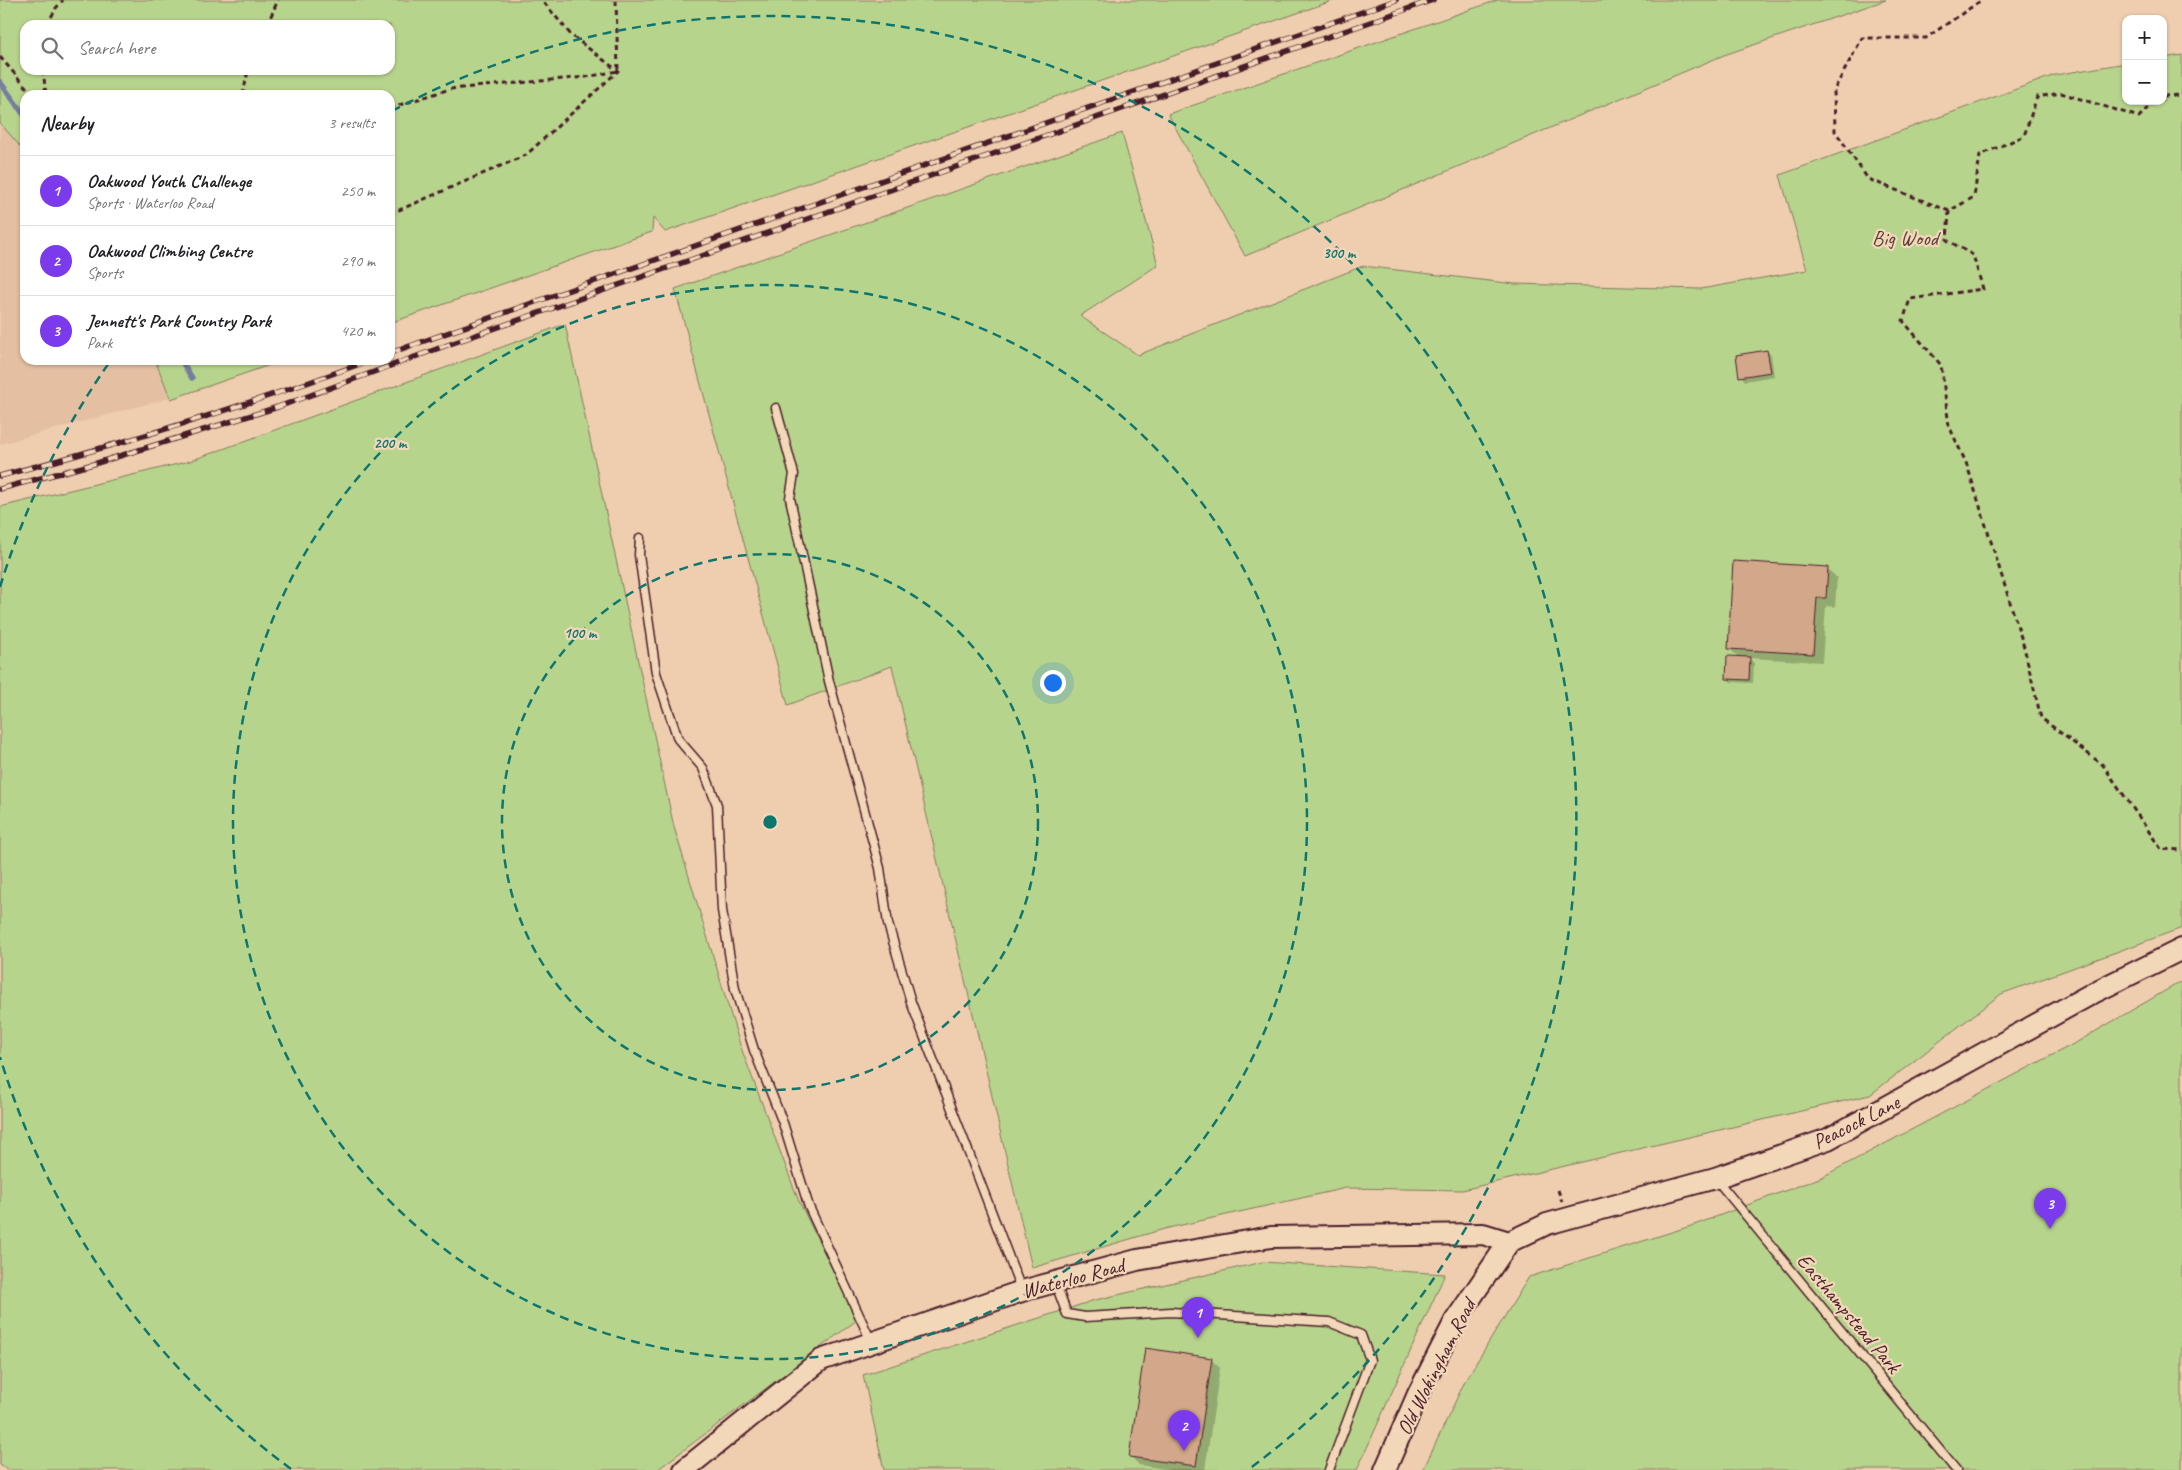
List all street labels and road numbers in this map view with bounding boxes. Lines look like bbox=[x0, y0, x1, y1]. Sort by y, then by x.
street label: Peacock Lane bbox=[1808, 1089, 1905, 1155]
street label: Easthampstead Park bbox=[1792, 1248, 1908, 1380]
street label: Waterloo Road bbox=[1019, 1251, 1130, 1304]
street label: Old Wokingham Road bbox=[1391, 1291, 1483, 1439]

